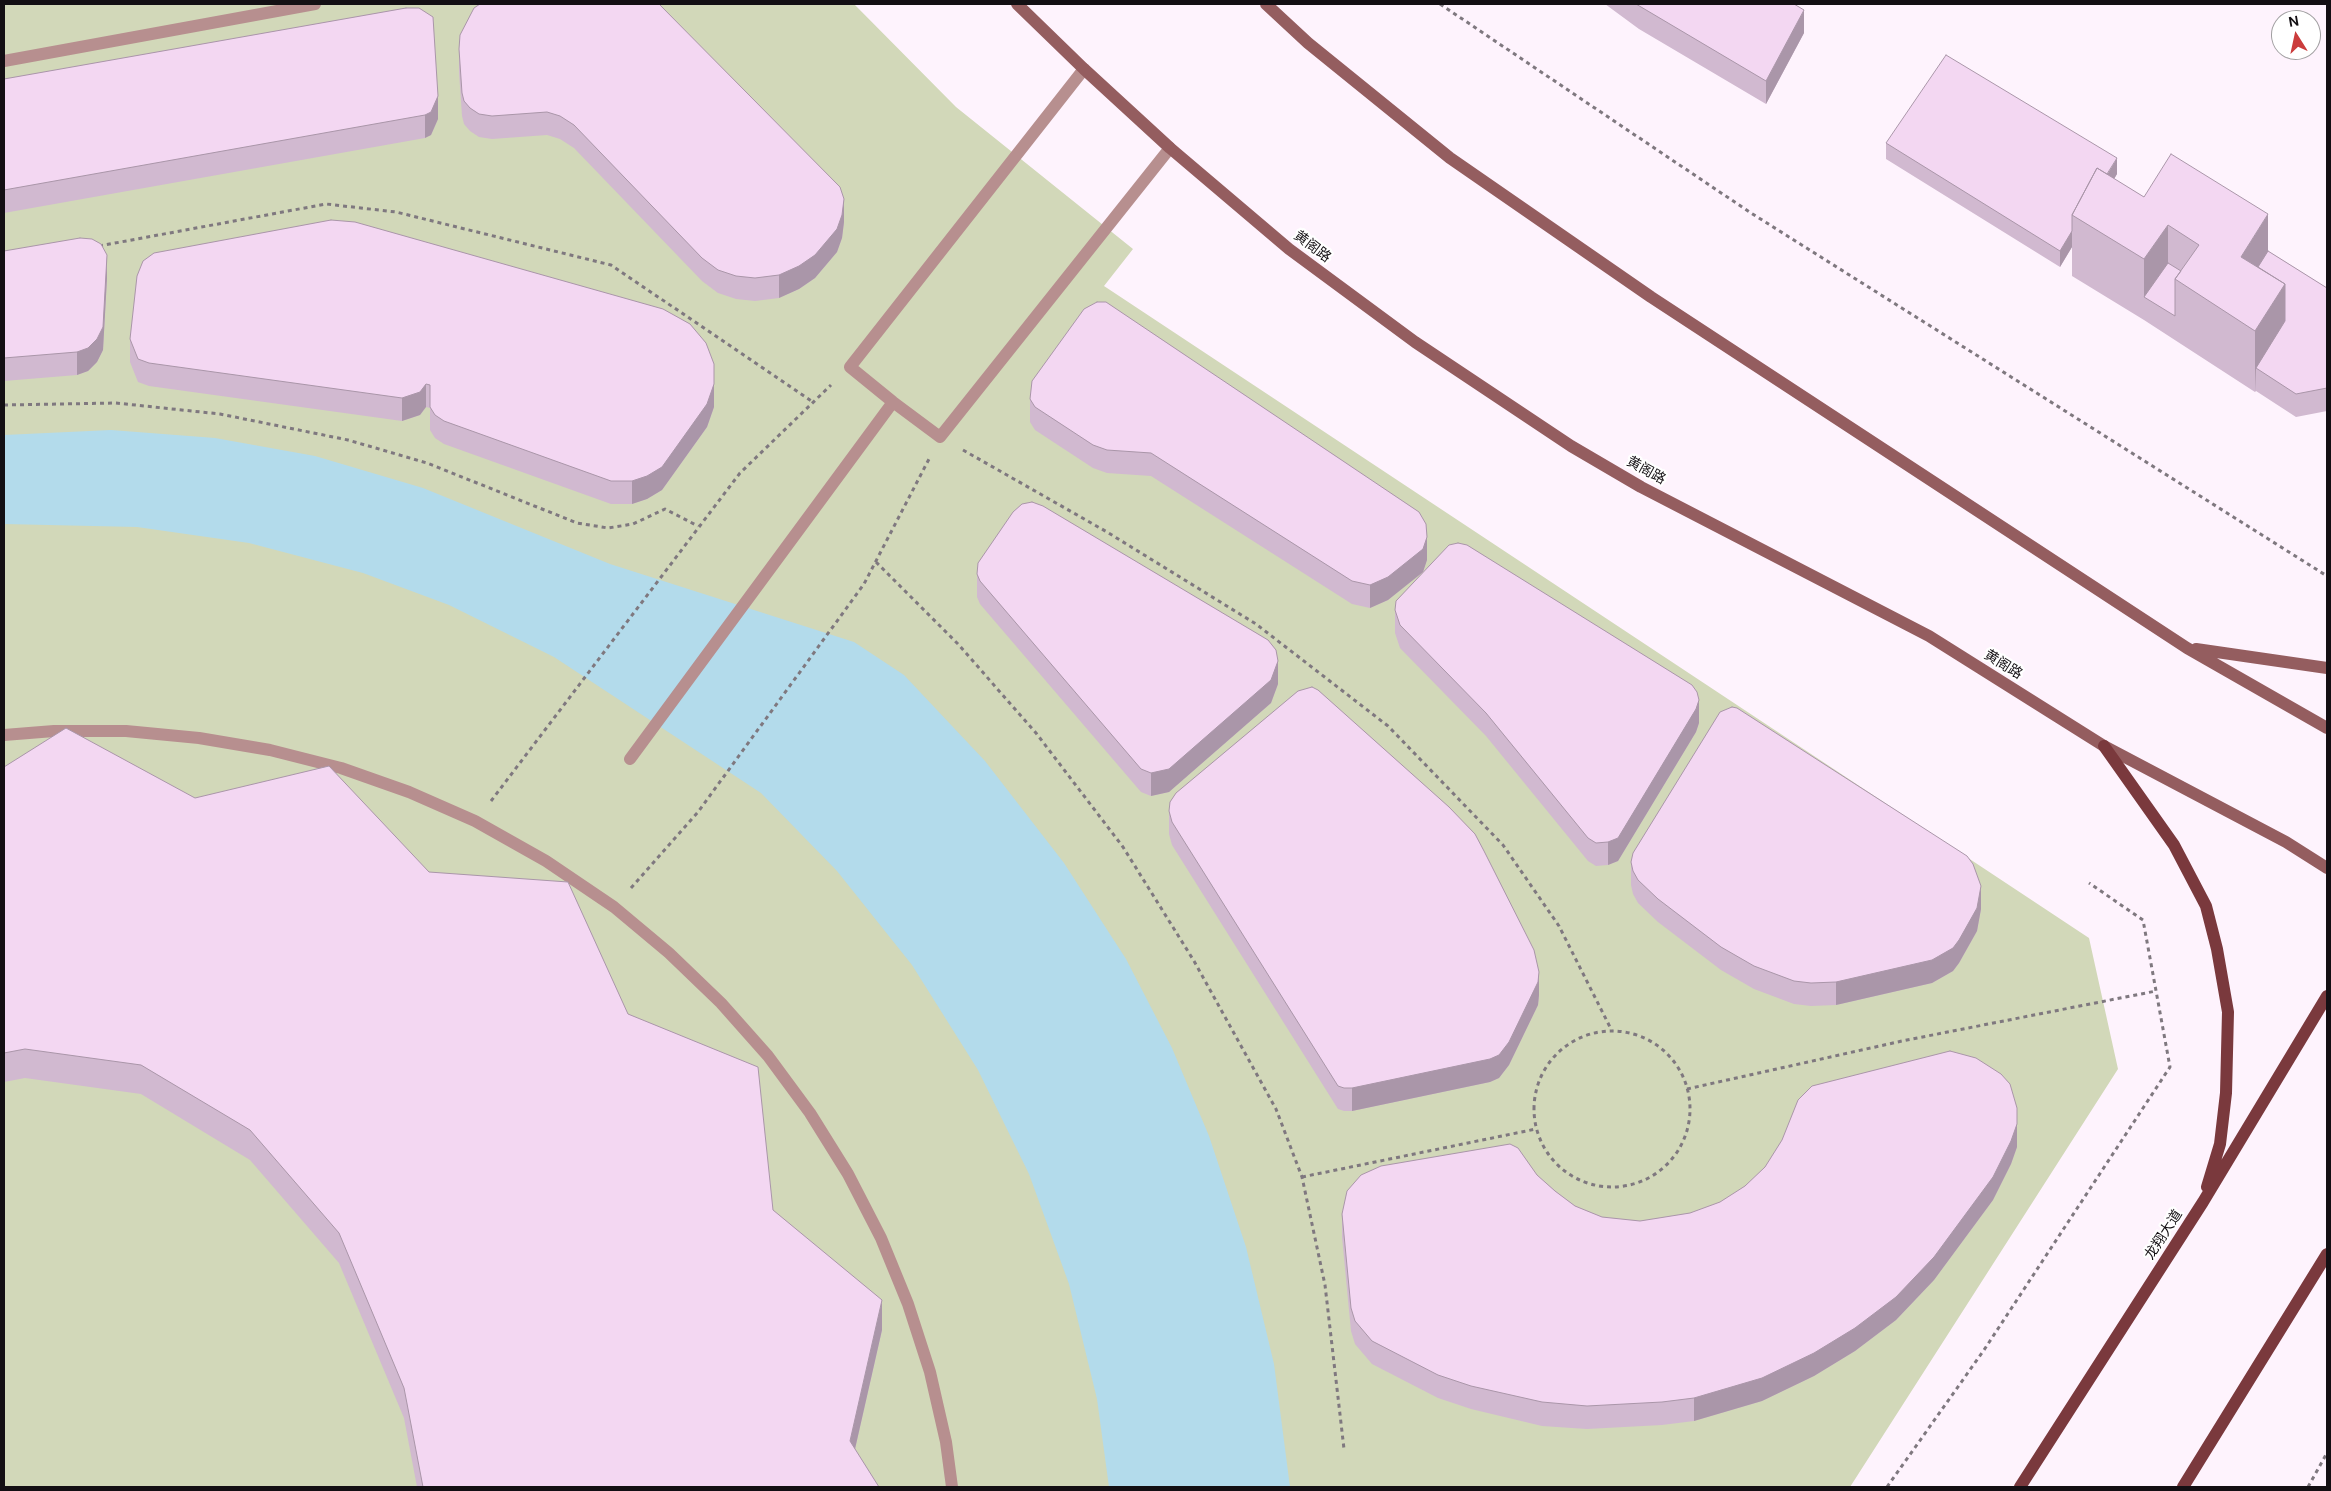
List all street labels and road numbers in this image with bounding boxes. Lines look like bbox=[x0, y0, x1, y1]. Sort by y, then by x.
street label: 黄阁路 bbox=[1290, 228, 1334, 266]
street label: 黄阁路 bbox=[1624, 453, 1668, 489]
street label: 黄阁路 bbox=[1981, 647, 2025, 683]
street label: 龙翔大道 bbox=[2142, 1207, 2186, 1263]

